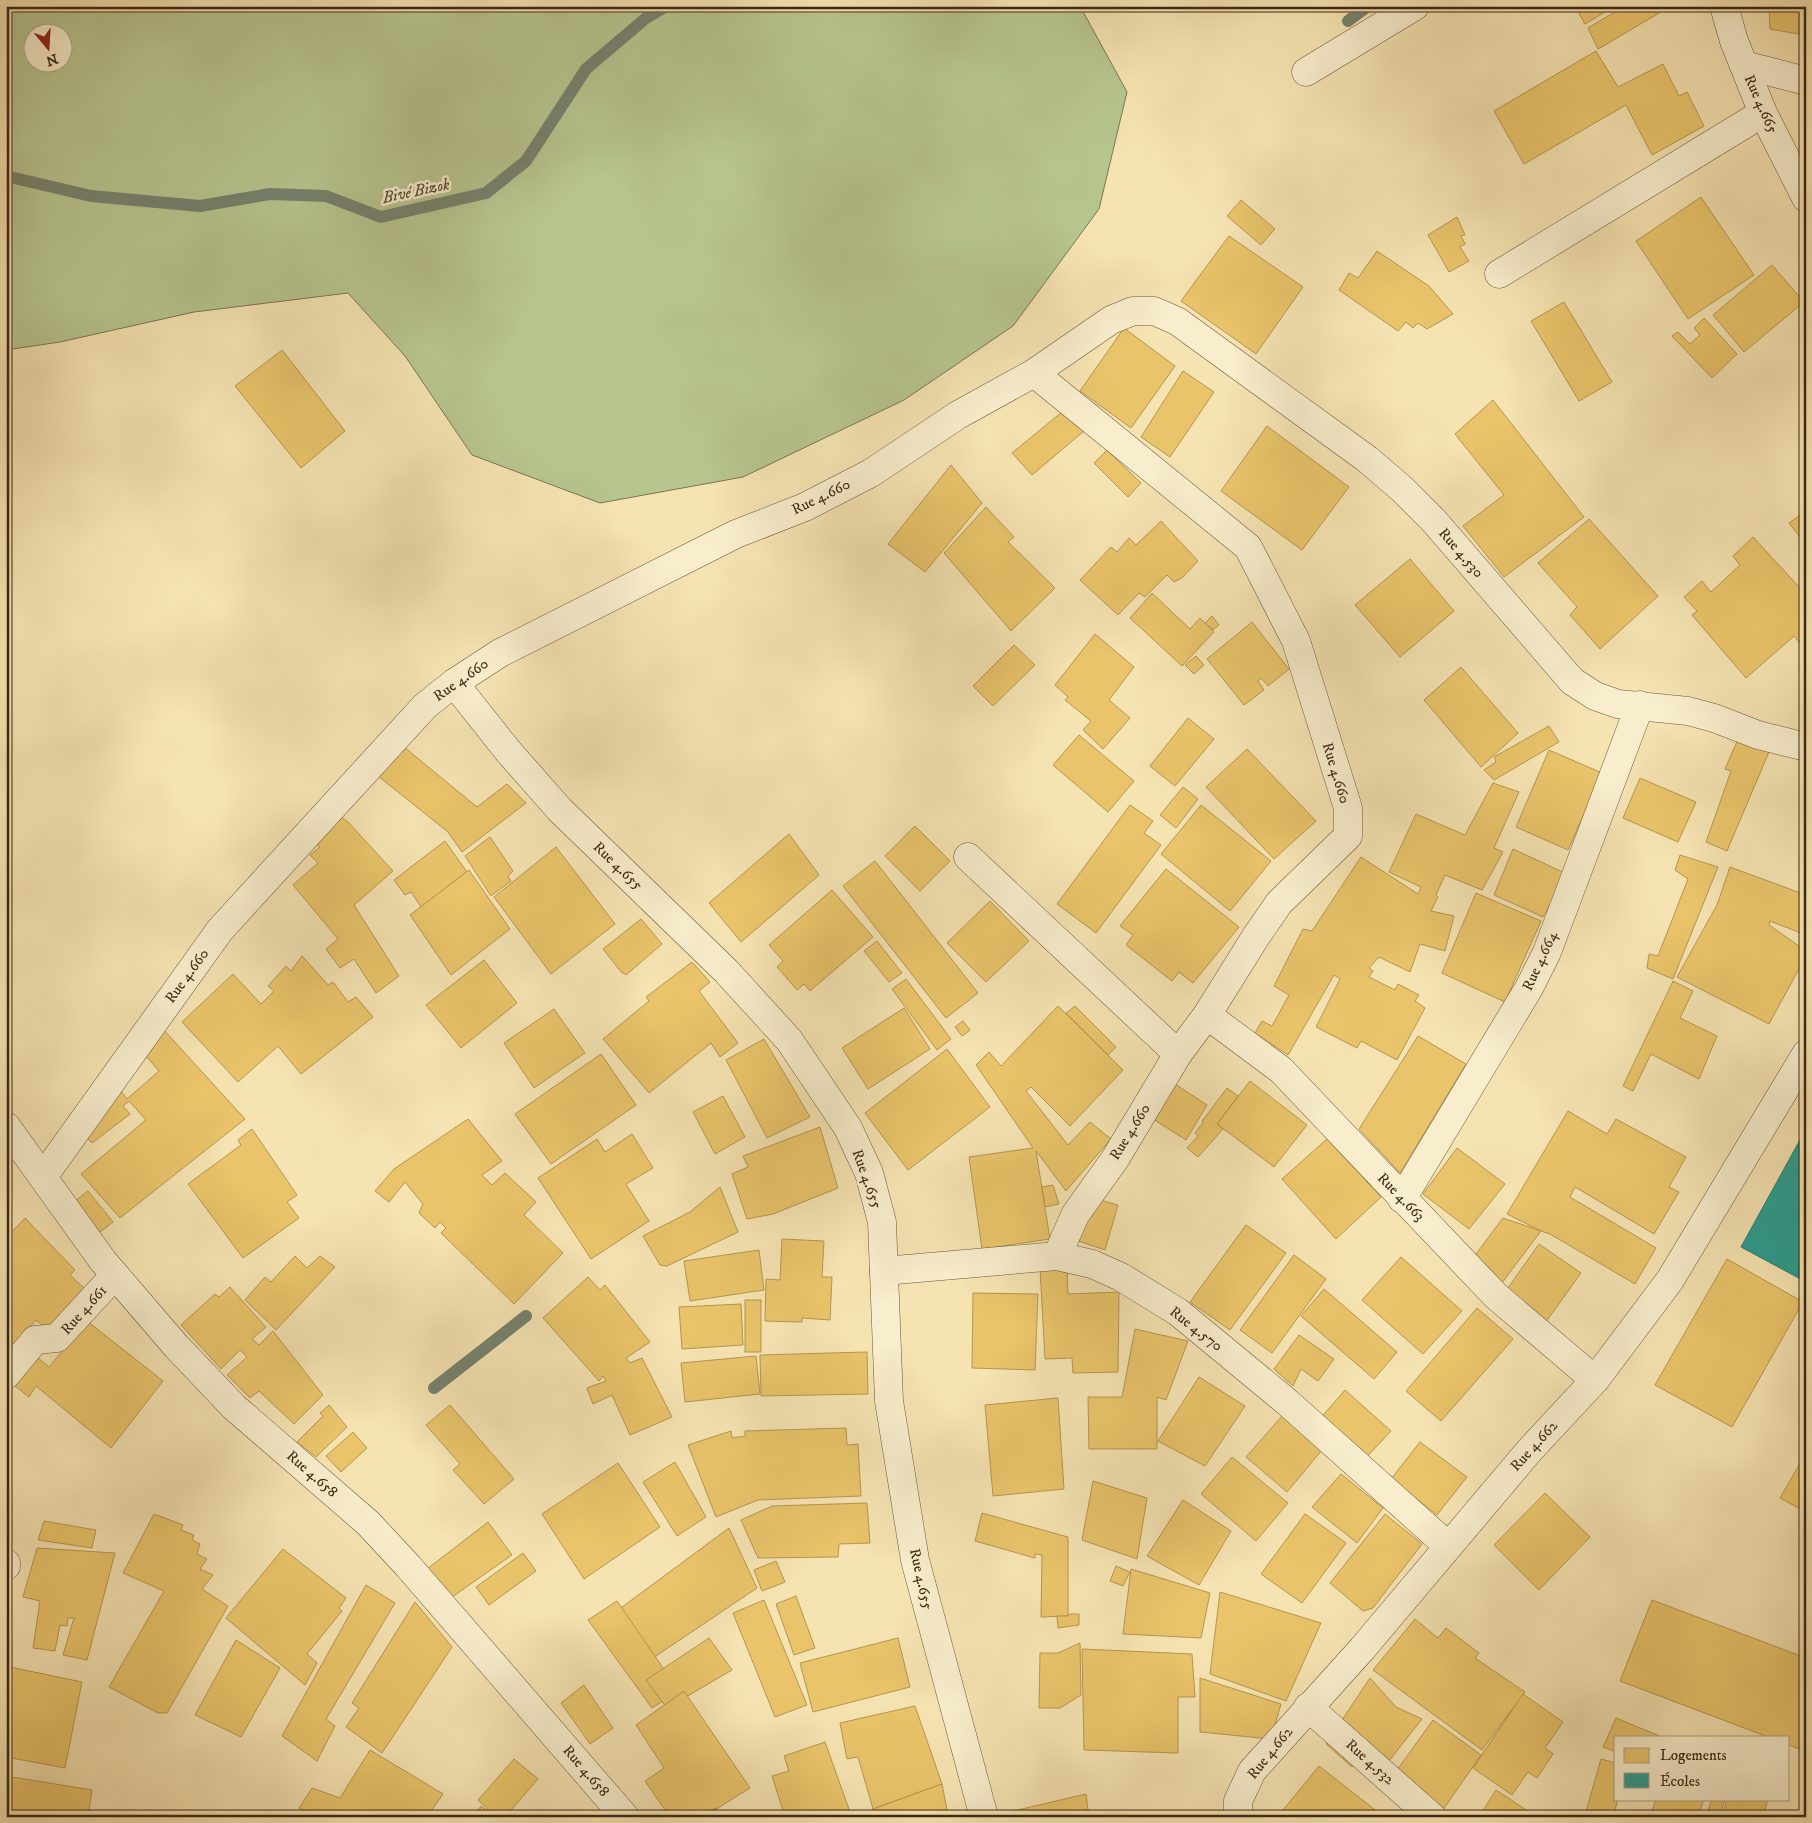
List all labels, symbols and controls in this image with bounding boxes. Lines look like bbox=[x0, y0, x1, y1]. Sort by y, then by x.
north arrow bbox=[22, 22, 72, 72]
text: N bbox=[43, 49, 60, 70]
street label: Rue 4.665 bbox=[1740, 72, 1783, 137]
water label: Bivé Bizok bbox=[380, 174, 452, 208]
street label: Rue 4.660 bbox=[789, 475, 853, 519]
street label: Rue 4.530 bbox=[1434, 524, 1488, 582]
street label: Rue 4.660 bbox=[430, 654, 492, 706]
street label: Rue 4.660 bbox=[1318, 740, 1354, 806]
street label: Rue 4.655 bbox=[589, 838, 647, 895]
street label: Rue 4.664 bbox=[1518, 928, 1562, 994]
street label: Rue 4.660 bbox=[161, 945, 213, 1007]
street label: Rue 4.660 bbox=[1105, 1100, 1155, 1164]
street label: Rue 4.655 bbox=[847, 1147, 887, 1212]
street label: Rue 4.663 bbox=[1373, 1169, 1429, 1225]
street label: Rue 4.661 bbox=[57, 1281, 111, 1339]
street label: Rue 4.570 bbox=[1166, 1302, 1226, 1356]
street label: Rue 4.662 bbox=[1506, 1416, 1562, 1475]
street label: Rue 4.658 bbox=[282, 1447, 342, 1501]
street label: Rue 4.655 bbox=[905, 1547, 937, 1612]
street label: Rue 4.662 bbox=[1243, 1722, 1297, 1783]
street label: Rue 4.532 bbox=[1342, 1735, 1399, 1789]
legend bbox=[1614, 1736, 1790, 1800]
street label: Rue 4.658 bbox=[559, 1741, 613, 1801]
text: Logements bbox=[1660, 1746, 1727, 1765]
text: Écoles bbox=[1660, 1772, 1700, 1791]

